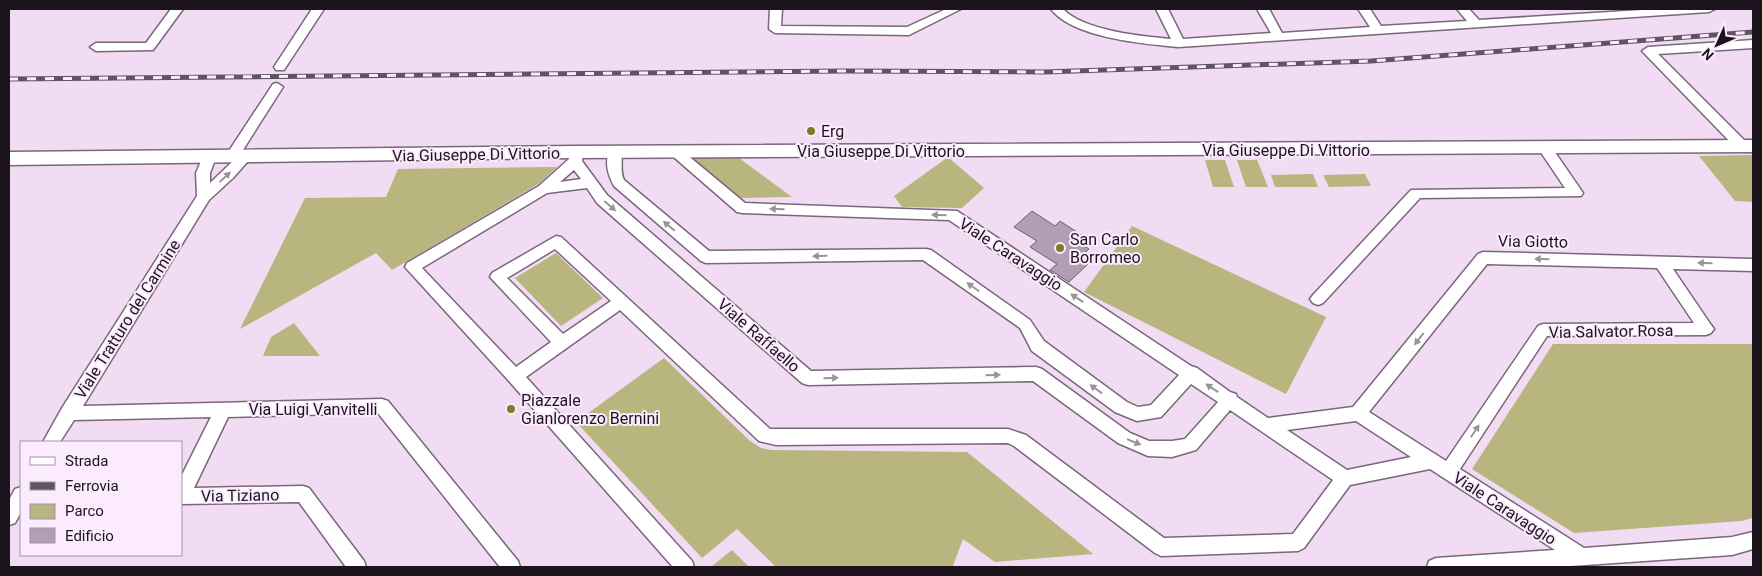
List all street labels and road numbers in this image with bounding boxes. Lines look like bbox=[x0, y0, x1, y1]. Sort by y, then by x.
street label: Via Giuseppe Di Vittorio bbox=[1202, 141, 1370, 160]
street label: Via Giuseppe Di Vittorio bbox=[797, 142, 965, 161]
street label: Via Giuseppe Di Vittorio bbox=[392, 144, 560, 165]
street label: Viale Caravaggio bbox=[956, 214, 1066, 295]
street label: Via Giotto bbox=[1498, 231, 1568, 252]
street label: Viale Tratturo del Carmine bbox=[71, 236, 184, 402]
street label: Viale Raffaello bbox=[714, 294, 804, 376]
street label: Via Salvator Rosa bbox=[1548, 321, 1674, 342]
street label: Via Luigi Vanvitelli bbox=[249, 400, 377, 419]
street label: Viale Caravaggio bbox=[1450, 468, 1560, 549]
street label: Via Tiziano bbox=[201, 485, 279, 506]

